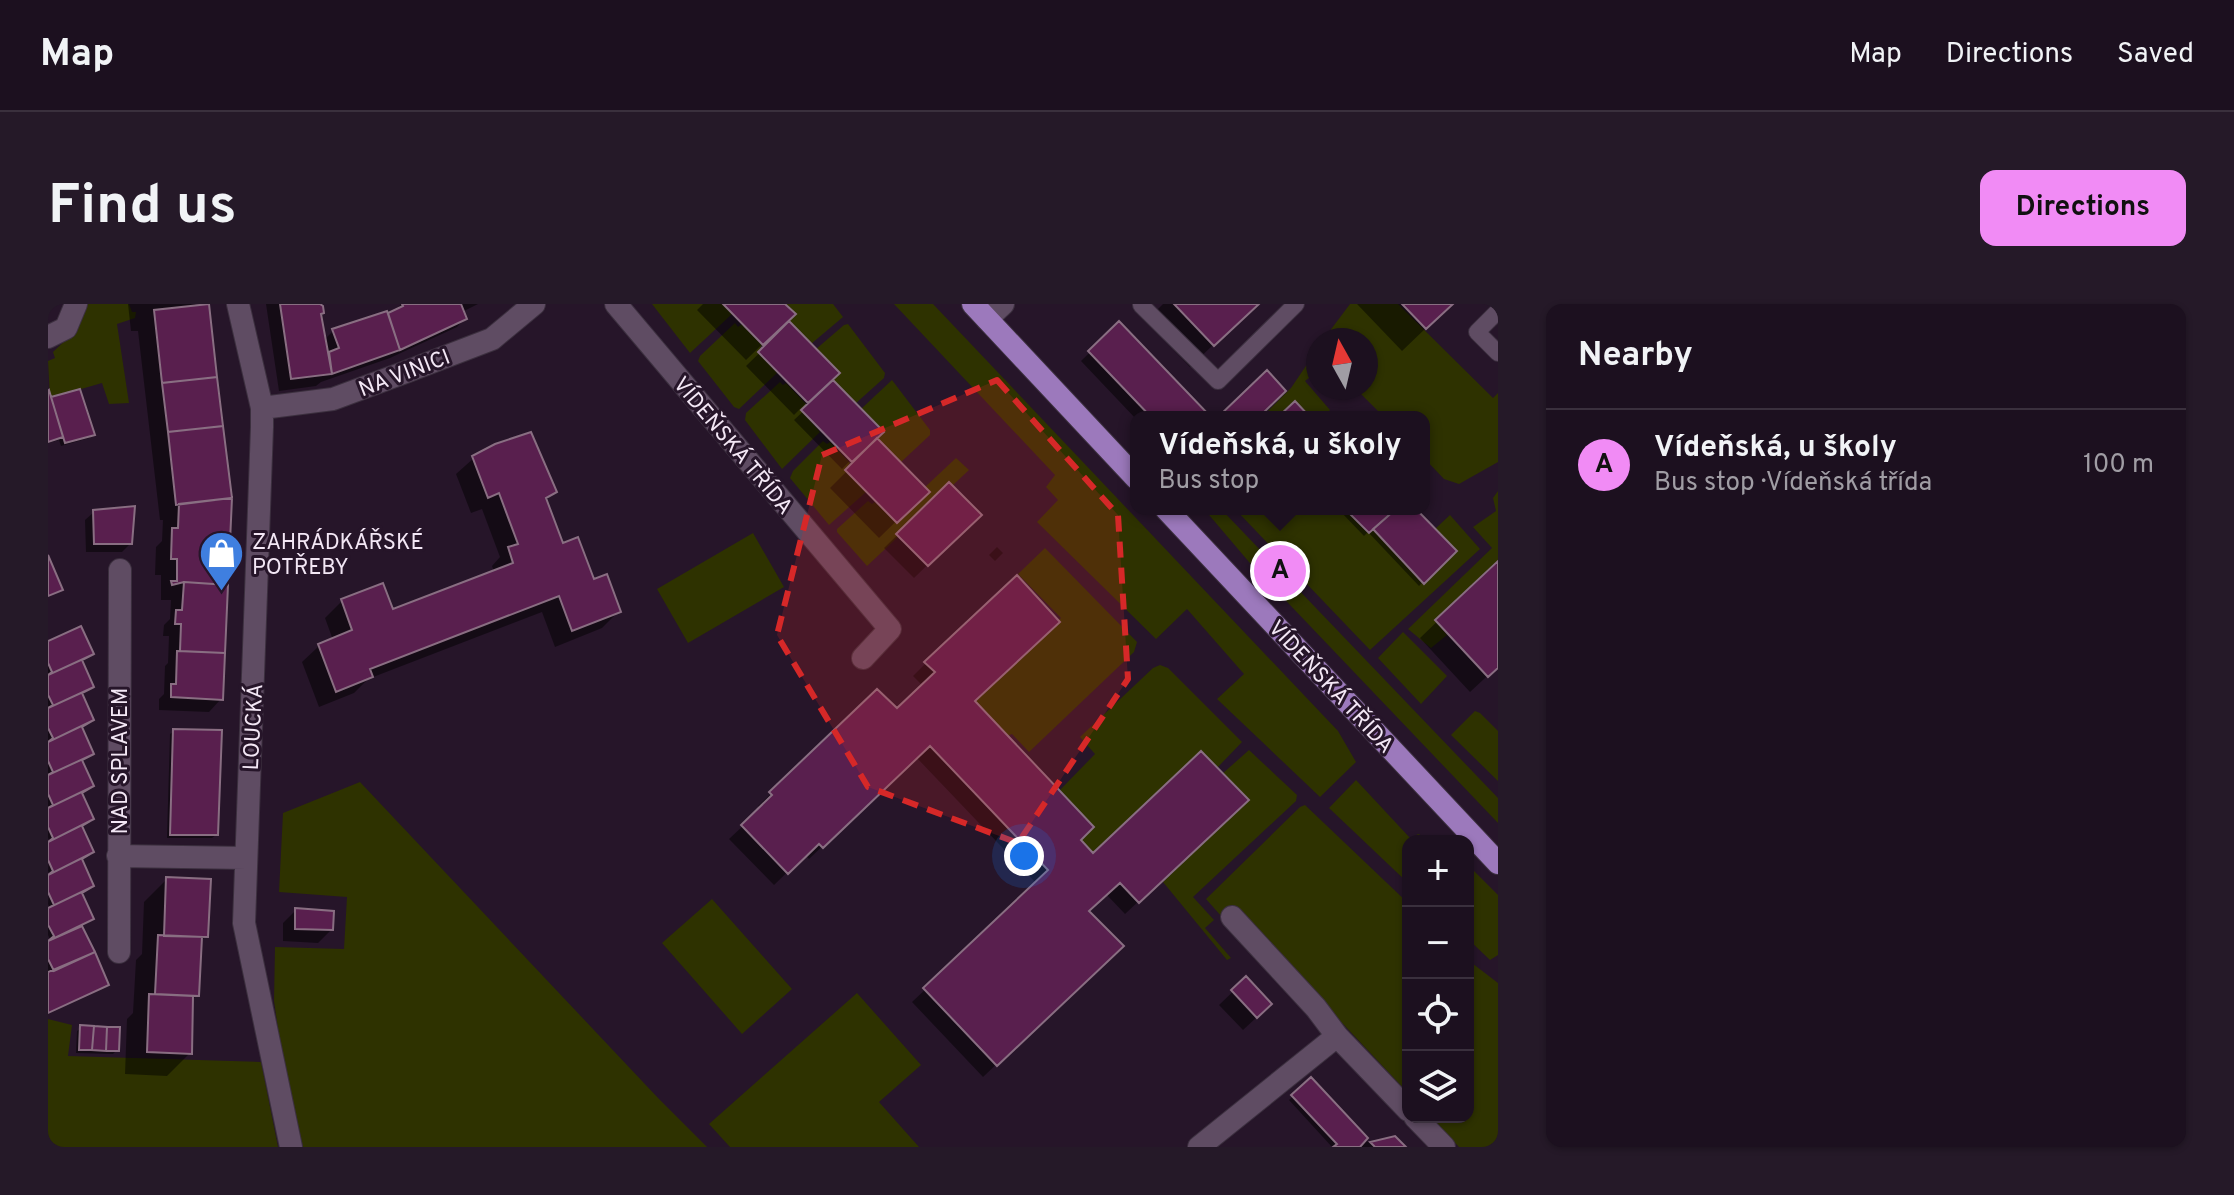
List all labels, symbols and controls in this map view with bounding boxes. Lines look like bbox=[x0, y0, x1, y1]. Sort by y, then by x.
text: Map bbox=[40, 31, 114, 80]
text: Map bbox=[1849, 37, 1902, 73]
text: Directions bbox=[1946, 37, 2073, 73]
text: Saved bbox=[2117, 37, 2194, 73]
button: Directions bbox=[1980, 170, 2186, 246]
text: Find us bbox=[48, 173, 237, 243]
north arrow bbox=[1306, 328, 1378, 400]
text: Nearby bbox=[1578, 335, 1693, 378]
street label: NA VINICI bbox=[355, 345, 455, 404]
street label: VÍDEŇSKÁ TŘÍDA bbox=[666, 371, 799, 521]
popup bbox=[1130, 411, 1430, 515]
text: Vídeňská, u školy bbox=[1159, 428, 1401, 465]
text: Vídeňská, u školy bbox=[1654, 430, 1897, 467]
text: A bbox=[1595, 449, 1613, 482]
text: 100 m bbox=[2083, 449, 2154, 482]
text: Bus stop bbox=[1159, 465, 1259, 498]
text: Bus stop · Vídeňská třída bbox=[1654, 467, 1932, 500]
place label: ZAHRÁDKÁŘSKÉ POTŘEBY bbox=[252, 528, 424, 582]
shop icon: ZAHRÁDKÁŘSKÉ POTŘEBY bbox=[197, 530, 245, 593]
pin: A bbox=[1254, 541, 1306, 601]
street label: VÍDEŇSKÁ TŘÍDA bbox=[1262, 614, 1400, 760]
street label: LOUCKÁ bbox=[237, 683, 270, 771]
street label: NAD SPLAVEM bbox=[108, 687, 135, 835]
map controls bbox=[1402, 835, 1474, 1123]
button: + bbox=[1402, 835, 1474, 907]
your location bbox=[1004, 836, 1044, 876]
button: − bbox=[1402, 907, 1474, 979]
button: locate bbox=[1402, 979, 1474, 1051]
button: layers bbox=[1402, 1051, 1474, 1123]

